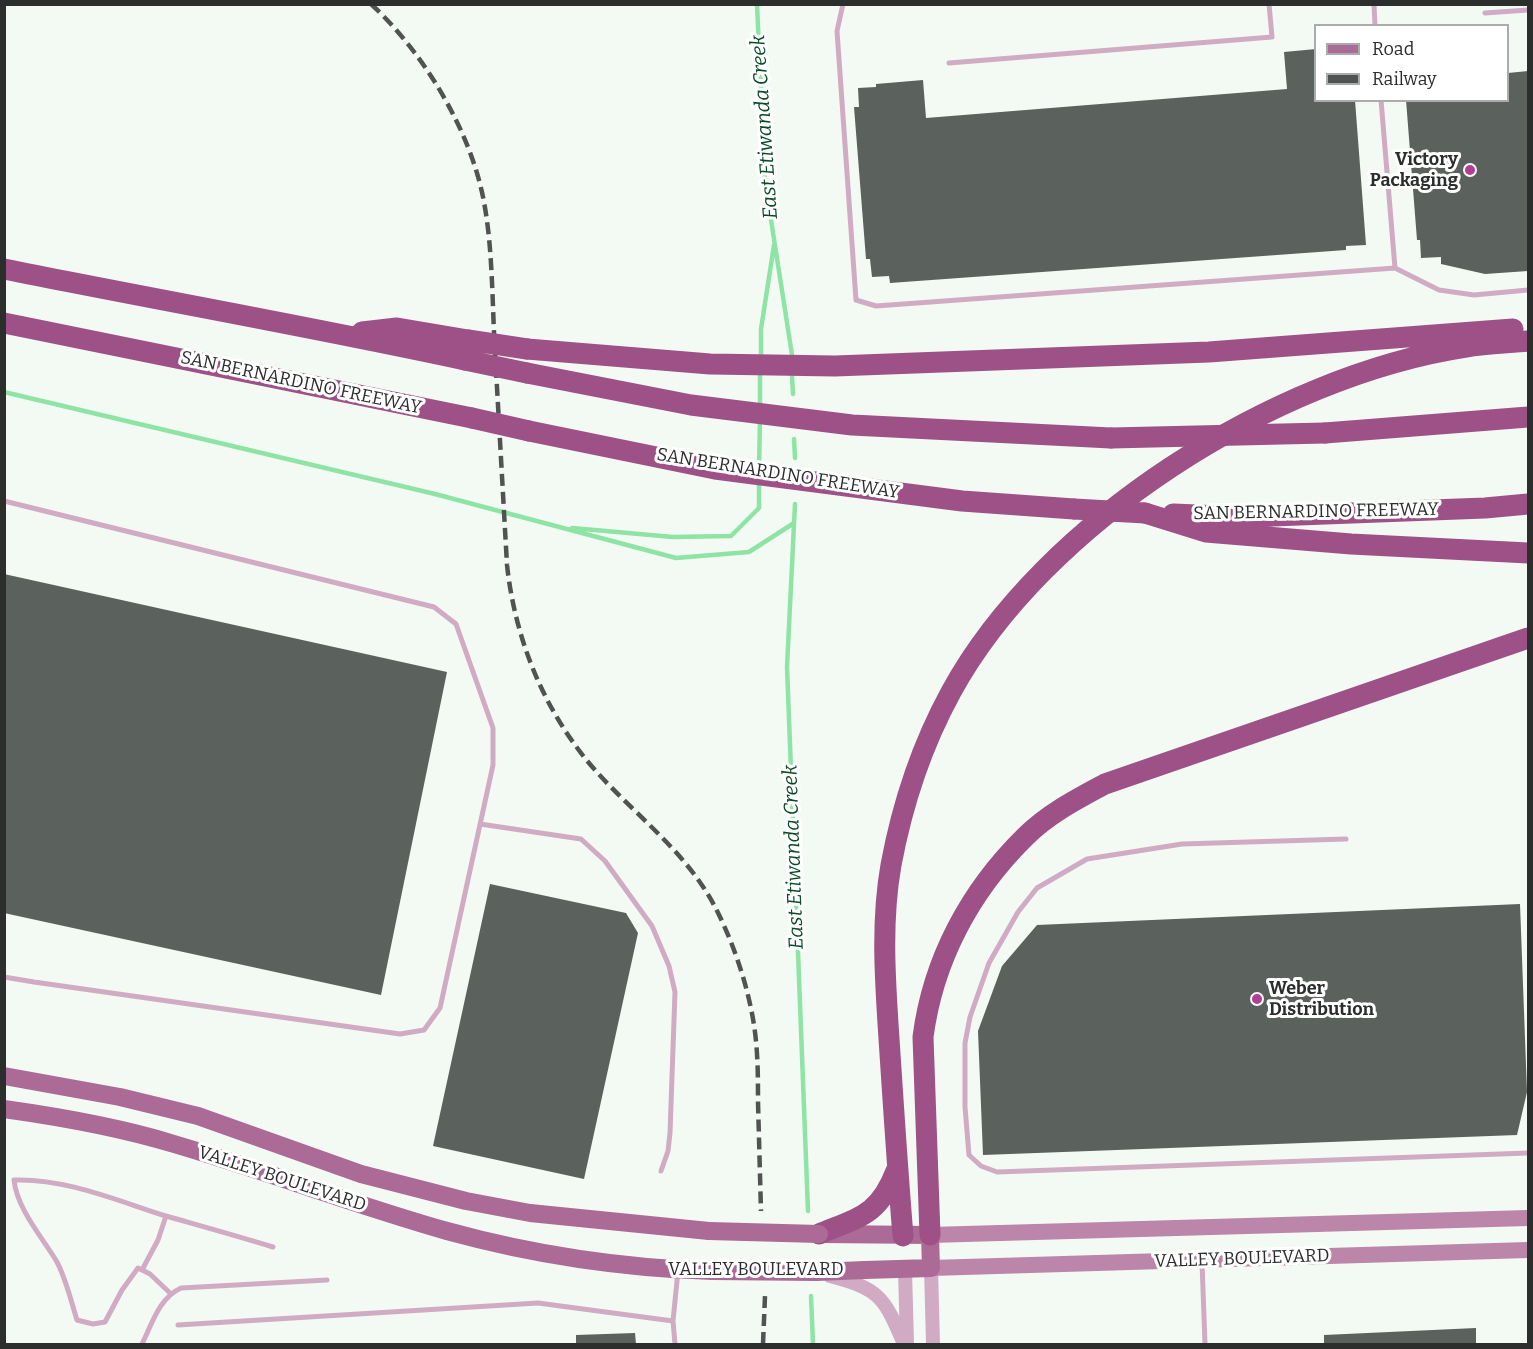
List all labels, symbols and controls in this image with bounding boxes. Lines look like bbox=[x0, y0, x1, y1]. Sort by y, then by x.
legend bbox=[1314, 24, 1509, 102]
water label: East Etiwanda Creek bbox=[747, 34, 783, 220]
text: Road bbox=[1372, 38, 1414, 60]
text: Railway bbox=[1372, 68, 1436, 90]
place label: Victory Packaging bbox=[1370, 149, 1458, 192]
marker: Victory Packaging bbox=[1463, 163, 1477, 177]
street label: SAN BERNARDINO FREEWAY bbox=[179, 347, 423, 419]
street label: SAN BERNARDINO FREEWAY bbox=[655, 444, 901, 504]
street label: SAN BERNARDINO FREEWAY bbox=[1193, 499, 1439, 525]
water label: East Etiwanda Creek bbox=[779, 764, 809, 950]
place label: Weber Distribution bbox=[1269, 978, 1374, 1020]
marker: Weber Distribution bbox=[1250, 992, 1264, 1006]
street label: VALLEY BOULEVARD bbox=[195, 1142, 369, 1216]
street label: VALLEY BOULEVARD bbox=[1154, 1245, 1330, 1273]
street label: VALLEY BOULEVARD bbox=[668, 1259, 844, 1281]

